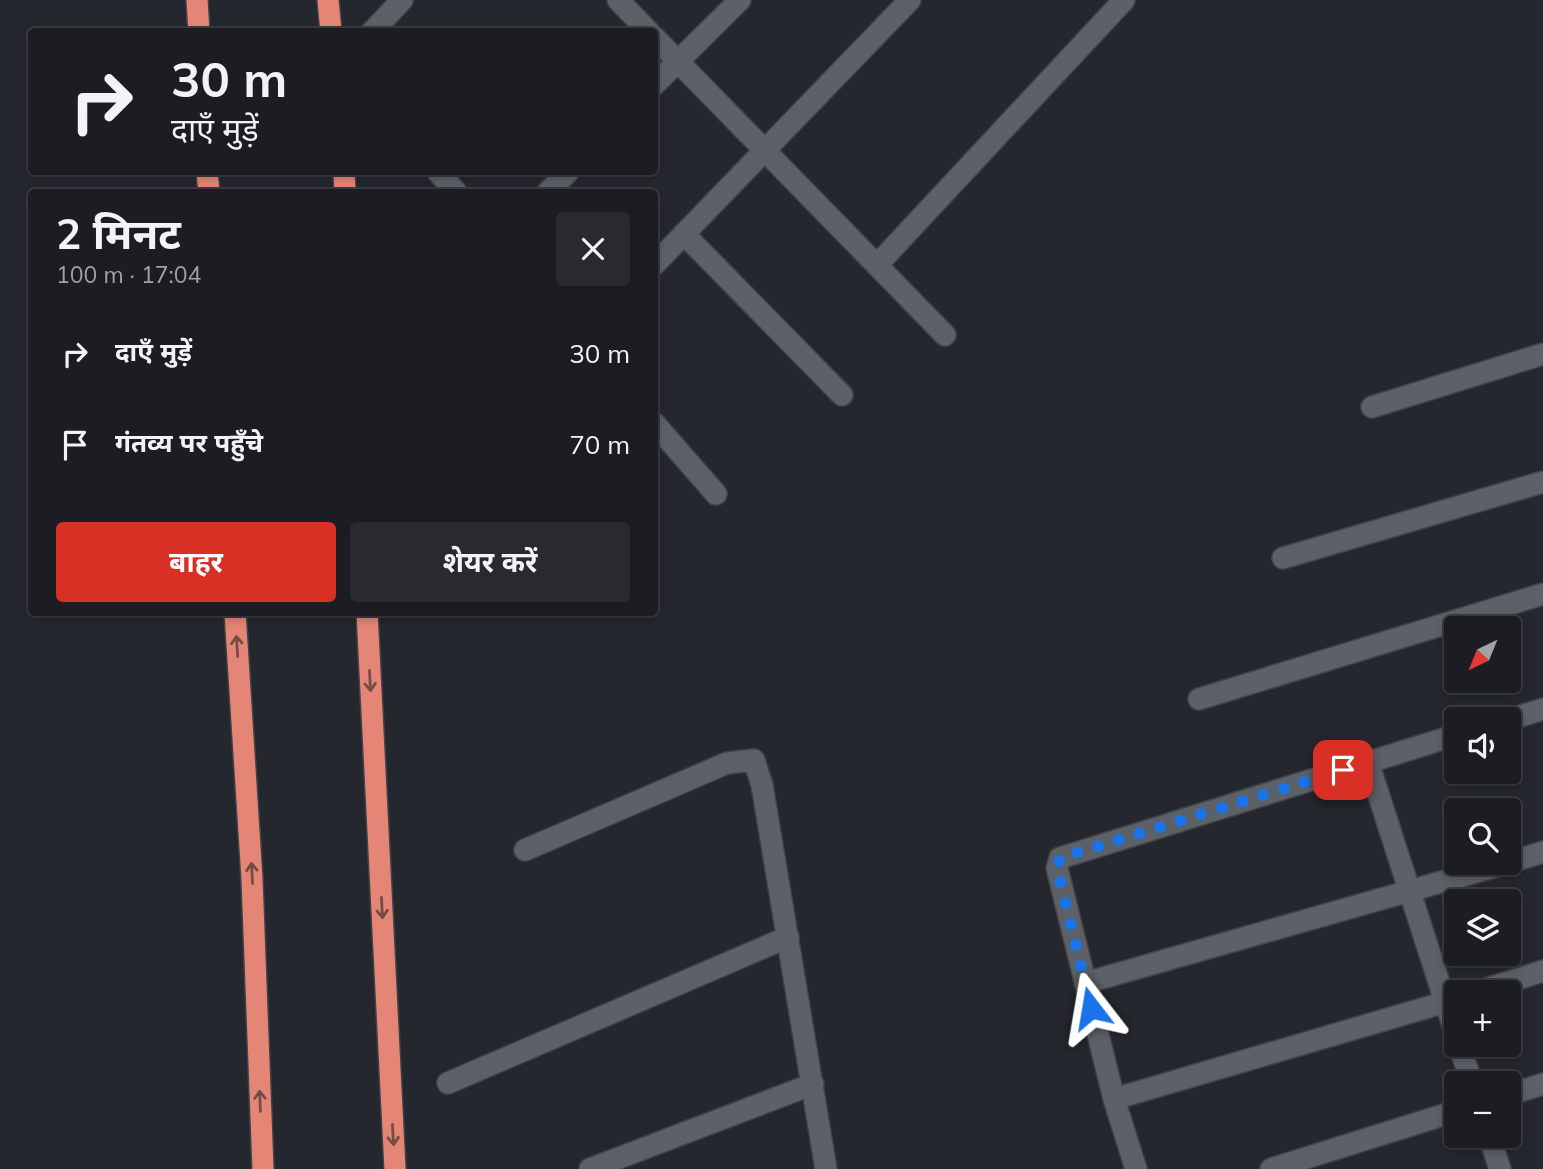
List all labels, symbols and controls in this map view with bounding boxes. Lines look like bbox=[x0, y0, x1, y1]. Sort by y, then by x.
text: 30 m bbox=[171, 48, 287, 109]
icon: right bbox=[56, 56, 147, 147]
text: दाएँ मुड़ें bbox=[171, 109, 259, 149]
text: 2 मिनट bbox=[56, 207, 181, 260]
button: close bbox=[556, 212, 630, 286]
text: 100 m · 17:04 bbox=[56, 260, 201, 289]
icon: right bbox=[56, 335, 94, 373]
text: दाएँ मुड़ें bbox=[115, 335, 192, 368]
text: 30 m bbox=[569, 337, 630, 370]
icon: arrive bbox=[56, 426, 94, 464]
text: गंतव्य पर पहुँचे bbox=[115, 426, 263, 459]
text: 70 m bbox=[569, 428, 630, 461]
button: बाहर bbox=[56, 522, 336, 602]
button: शेयर करें bbox=[350, 522, 630, 602]
north arrow bbox=[1444, 616, 1521, 693]
map controls bbox=[1444, 616, 1521, 1148]
one-way arrow bbox=[231, 635, 244, 658]
one-way arrow bbox=[364, 669, 377, 692]
button: sound bbox=[1444, 707, 1521, 784]
pin bbox=[1313, 740, 1373, 800]
icon: arrive bbox=[1324, 751, 1362, 789]
button: search bbox=[1444, 798, 1521, 875]
one-way arrow bbox=[245, 862, 258, 885]
button: layers bbox=[1444, 889, 1521, 966]
one-way arrow bbox=[376, 896, 389, 919]
position arrow bbox=[1054, 971, 1128, 1045]
button: + bbox=[1444, 980, 1521, 1057]
button: − bbox=[1444, 1071, 1521, 1148]
one-way arrow bbox=[254, 1090, 267, 1113]
one-way arrow bbox=[387, 1123, 400, 1146]

